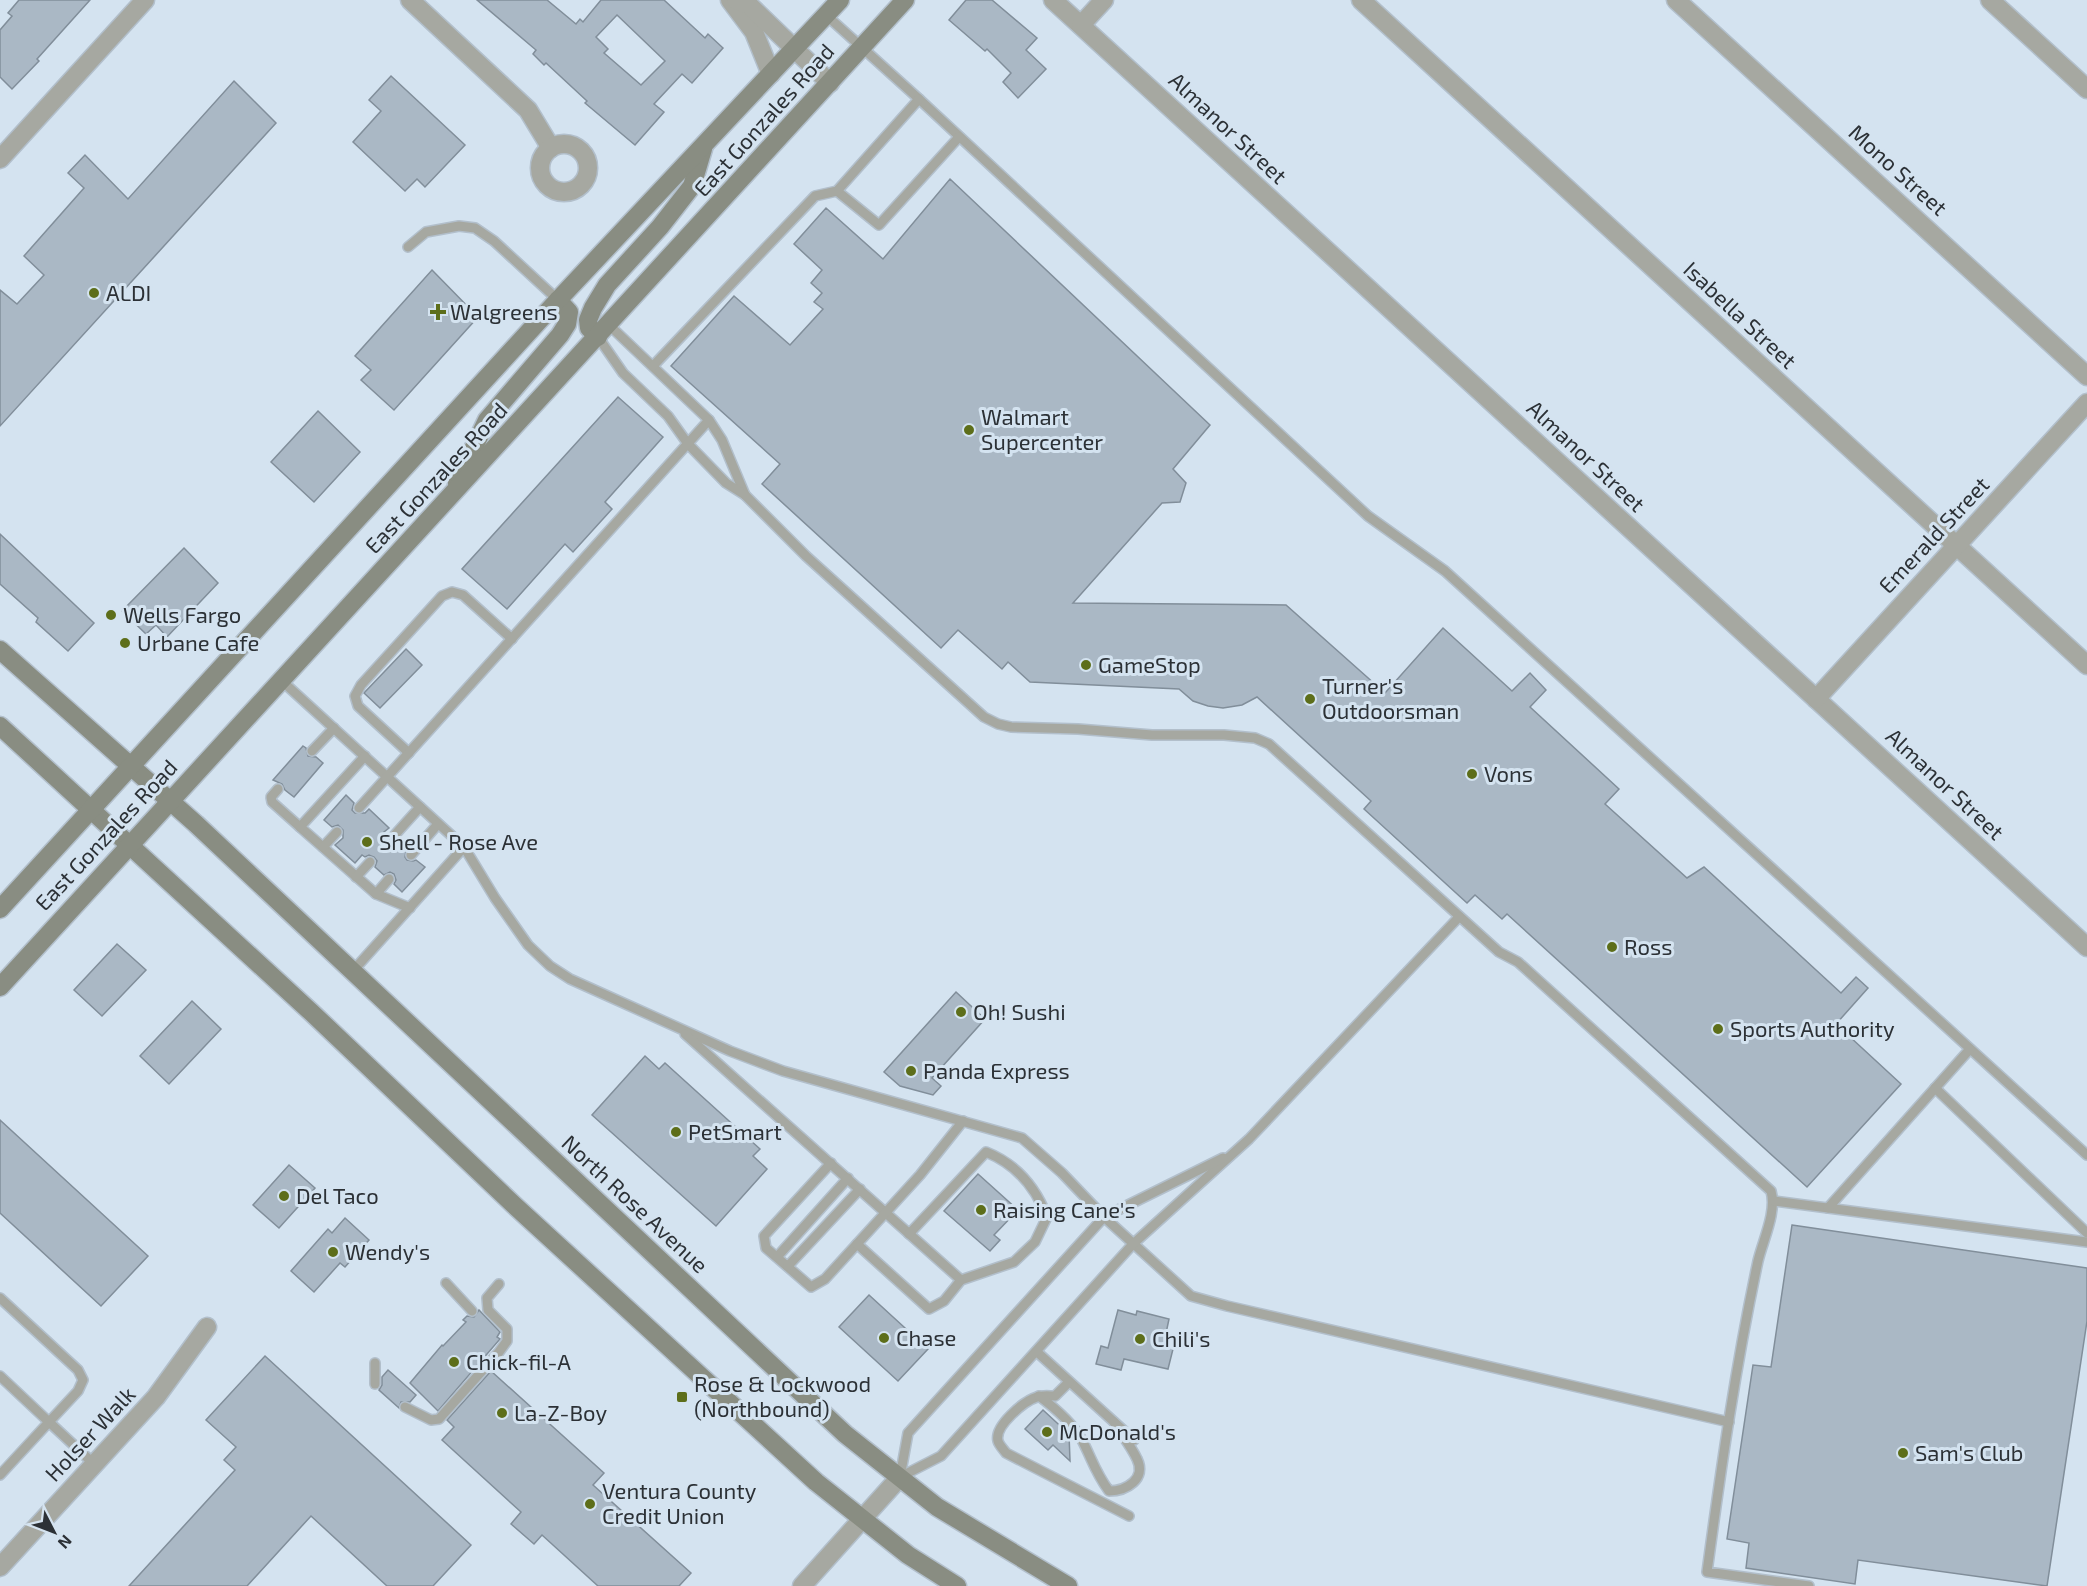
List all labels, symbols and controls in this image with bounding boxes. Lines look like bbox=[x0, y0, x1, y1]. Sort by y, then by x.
street label: East Gonzales Road bbox=[688, 38, 839, 201]
street label: Almanor Street bbox=[1165, 66, 1293, 188]
street label: Mono Street bbox=[1844, 118, 1953, 220]
street label: Isabella Street bbox=[1679, 255, 1802, 373]
place label: ALDI bbox=[106, 279, 151, 305]
marker: ALDI bbox=[87, 286, 101, 300]
place label: Walgreens bbox=[450, 298, 558, 324]
marker: Walgreens bbox=[431, 305, 445, 319]
street label: Almanor Street bbox=[1523, 394, 1651, 516]
street label: East Gonzales Road bbox=[359, 397, 512, 558]
place label: Walmart Supercenter bbox=[981, 403, 1103, 454]
marker: Walmart Supercenter bbox=[962, 423, 976, 437]
street label: Emerald Street bbox=[1873, 471, 1994, 598]
place label: Wells Fargo bbox=[123, 601, 241, 627]
marker: Wells Fargo bbox=[104, 608, 118, 622]
place label: Urbane Cafe bbox=[137, 629, 259, 655]
marker: Urbane Cafe bbox=[118, 636, 132, 650]
place label: GameStop bbox=[1098, 651, 1201, 677]
marker: GameStop bbox=[1079, 658, 1093, 672]
place label: Turner's Outdoorsman bbox=[1322, 672, 1459, 723]
marker: Turner's Outdoorsman bbox=[1303, 692, 1317, 706]
street label: Almanor Street bbox=[1882, 722, 2010, 844]
street label: East Gonzales Road bbox=[29, 754, 182, 915]
place label: Vons bbox=[1484, 760, 1533, 786]
marker: Vons bbox=[1465, 767, 1479, 781]
place label: Shell - Rose Ave bbox=[379, 828, 538, 854]
marker: Shell - Rose Ave bbox=[360, 835, 374, 849]
place label: Ross bbox=[1624, 933, 1672, 959]
marker: Ross bbox=[1605, 940, 1619, 954]
place label: Oh! Sushi bbox=[973, 998, 1066, 1024]
marker: Oh! Sushi bbox=[954, 1005, 968, 1019]
place label: Sports Authority bbox=[1730, 1015, 1895, 1041]
marker: Sports Authority bbox=[1711, 1022, 1725, 1036]
place label: Panda Express bbox=[923, 1057, 1070, 1083]
marker: Panda Express bbox=[904, 1064, 918, 1078]
place label: PetSmart bbox=[688, 1118, 782, 1144]
marker: PetSmart bbox=[669, 1125, 683, 1139]
street label: North Rose Avenue bbox=[557, 1129, 714, 1278]
place label: Del Taco bbox=[296, 1182, 379, 1208]
marker: Del Taco bbox=[277, 1189, 291, 1203]
place label: Raising Cane's bbox=[993, 1196, 1136, 1222]
marker: Raising Cane's bbox=[974, 1203, 988, 1217]
place label: Wendy's bbox=[345, 1238, 430, 1264]
marker: Wendy's bbox=[326, 1245, 340, 1259]
place label: Chase bbox=[896, 1324, 956, 1350]
place label: Chili's bbox=[1152, 1325, 1211, 1351]
marker: Chase bbox=[877, 1331, 891, 1345]
marker: Chili's bbox=[1133, 1332, 1147, 1346]
place label: Chick-fil-A bbox=[466, 1348, 571, 1374]
marker: Chick-fil-A bbox=[447, 1355, 461, 1369]
place label: Rose & Lockwood (Northbound) bbox=[694, 1370, 871, 1421]
street label: Holser Walk bbox=[39, 1381, 140, 1486]
marker: Rose & Lockwood (Northbound) bbox=[675, 1390, 689, 1404]
place label: La-Z-Boy bbox=[514, 1399, 607, 1425]
marker: La-Z-Boy bbox=[495, 1406, 509, 1420]
place label: McDonald's bbox=[1059, 1418, 1176, 1444]
marker: McDonald's bbox=[1040, 1425, 1054, 1439]
place label: Sam's Club bbox=[1915, 1439, 2023, 1465]
marker: Sam's Club bbox=[1896, 1446, 1910, 1460]
place label: Ventura County Credit Union bbox=[602, 1477, 757, 1528]
marker: Ventura County Credit Union bbox=[583, 1497, 597, 1511]
north arrow bbox=[24, 1502, 84, 1562]
text: N bbox=[55, 1532, 76, 1553]

